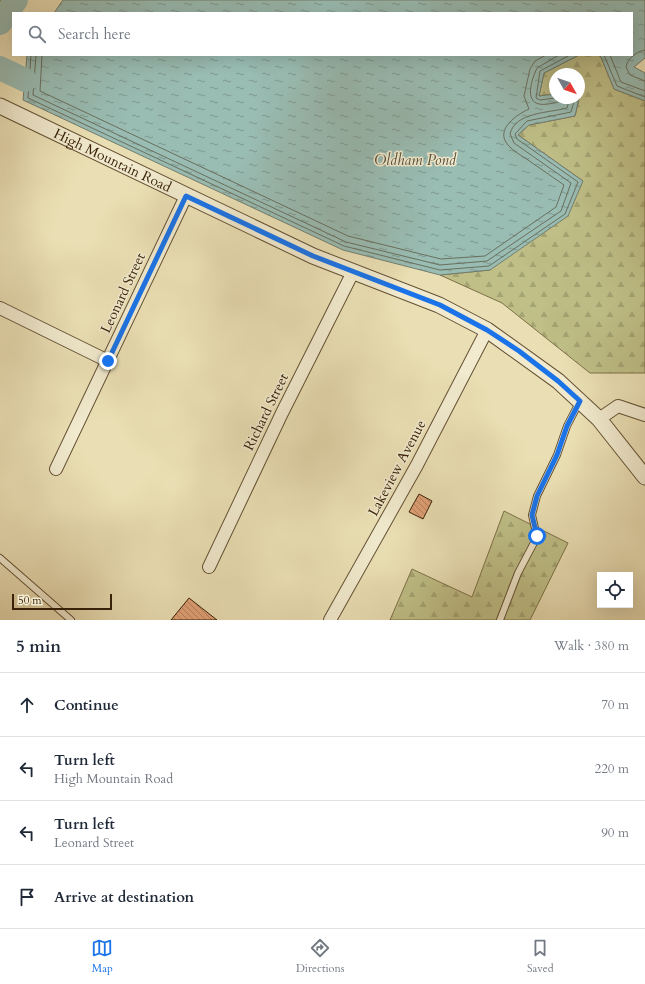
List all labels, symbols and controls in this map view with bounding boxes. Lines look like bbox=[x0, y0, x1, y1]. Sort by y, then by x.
search box bbox=[12, 12, 633, 56]
icon: search bbox=[26, 23, 48, 45]
text: Search here bbox=[58, 24, 131, 44]
north arrow bbox=[549, 68, 585, 104]
street label: High Mountain Road bbox=[51, 124, 175, 197]
water label: Oldham Pond bbox=[374, 150, 457, 170]
street label: Leonard Street bbox=[96, 249, 150, 336]
route end bbox=[99, 352, 117, 370]
street label: Richard Street bbox=[239, 370, 293, 454]
street label: Lakeview Avenue bbox=[364, 417, 430, 519]
route start bbox=[528, 527, 546, 545]
map controls bbox=[597, 572, 633, 608]
button: locate bbox=[597, 572, 633, 608]
scale bar bbox=[12, 592, 112, 611]
text: 50 m bbox=[18, 593, 42, 608]
text: 5 min bbox=[16, 635, 61, 658]
text: Walk · 380 m bbox=[554, 637, 629, 655]
icon: ahead bbox=[16, 694, 38, 716]
text: Continue bbox=[54, 695, 119, 715]
text: 70 m bbox=[601, 696, 629, 714]
text: Turn left bbox=[54, 750, 115, 770]
icon: left bbox=[16, 758, 38, 780]
text: 220 m bbox=[595, 760, 629, 778]
text: High Mountain Road bbox=[54, 770, 173, 788]
text: Turn left bbox=[54, 814, 115, 834]
icon: left bbox=[16, 822, 38, 844]
text: 90 m bbox=[601, 824, 629, 842]
text: Leonard Street bbox=[54, 834, 134, 852]
icon: arrive bbox=[16, 886, 38, 908]
text: Arrive at destination bbox=[54, 887, 194, 907]
tab: Map bbox=[91, 937, 113, 976]
tab: Directions bbox=[296, 937, 344, 976]
tab: Saved bbox=[527, 937, 554, 976]

